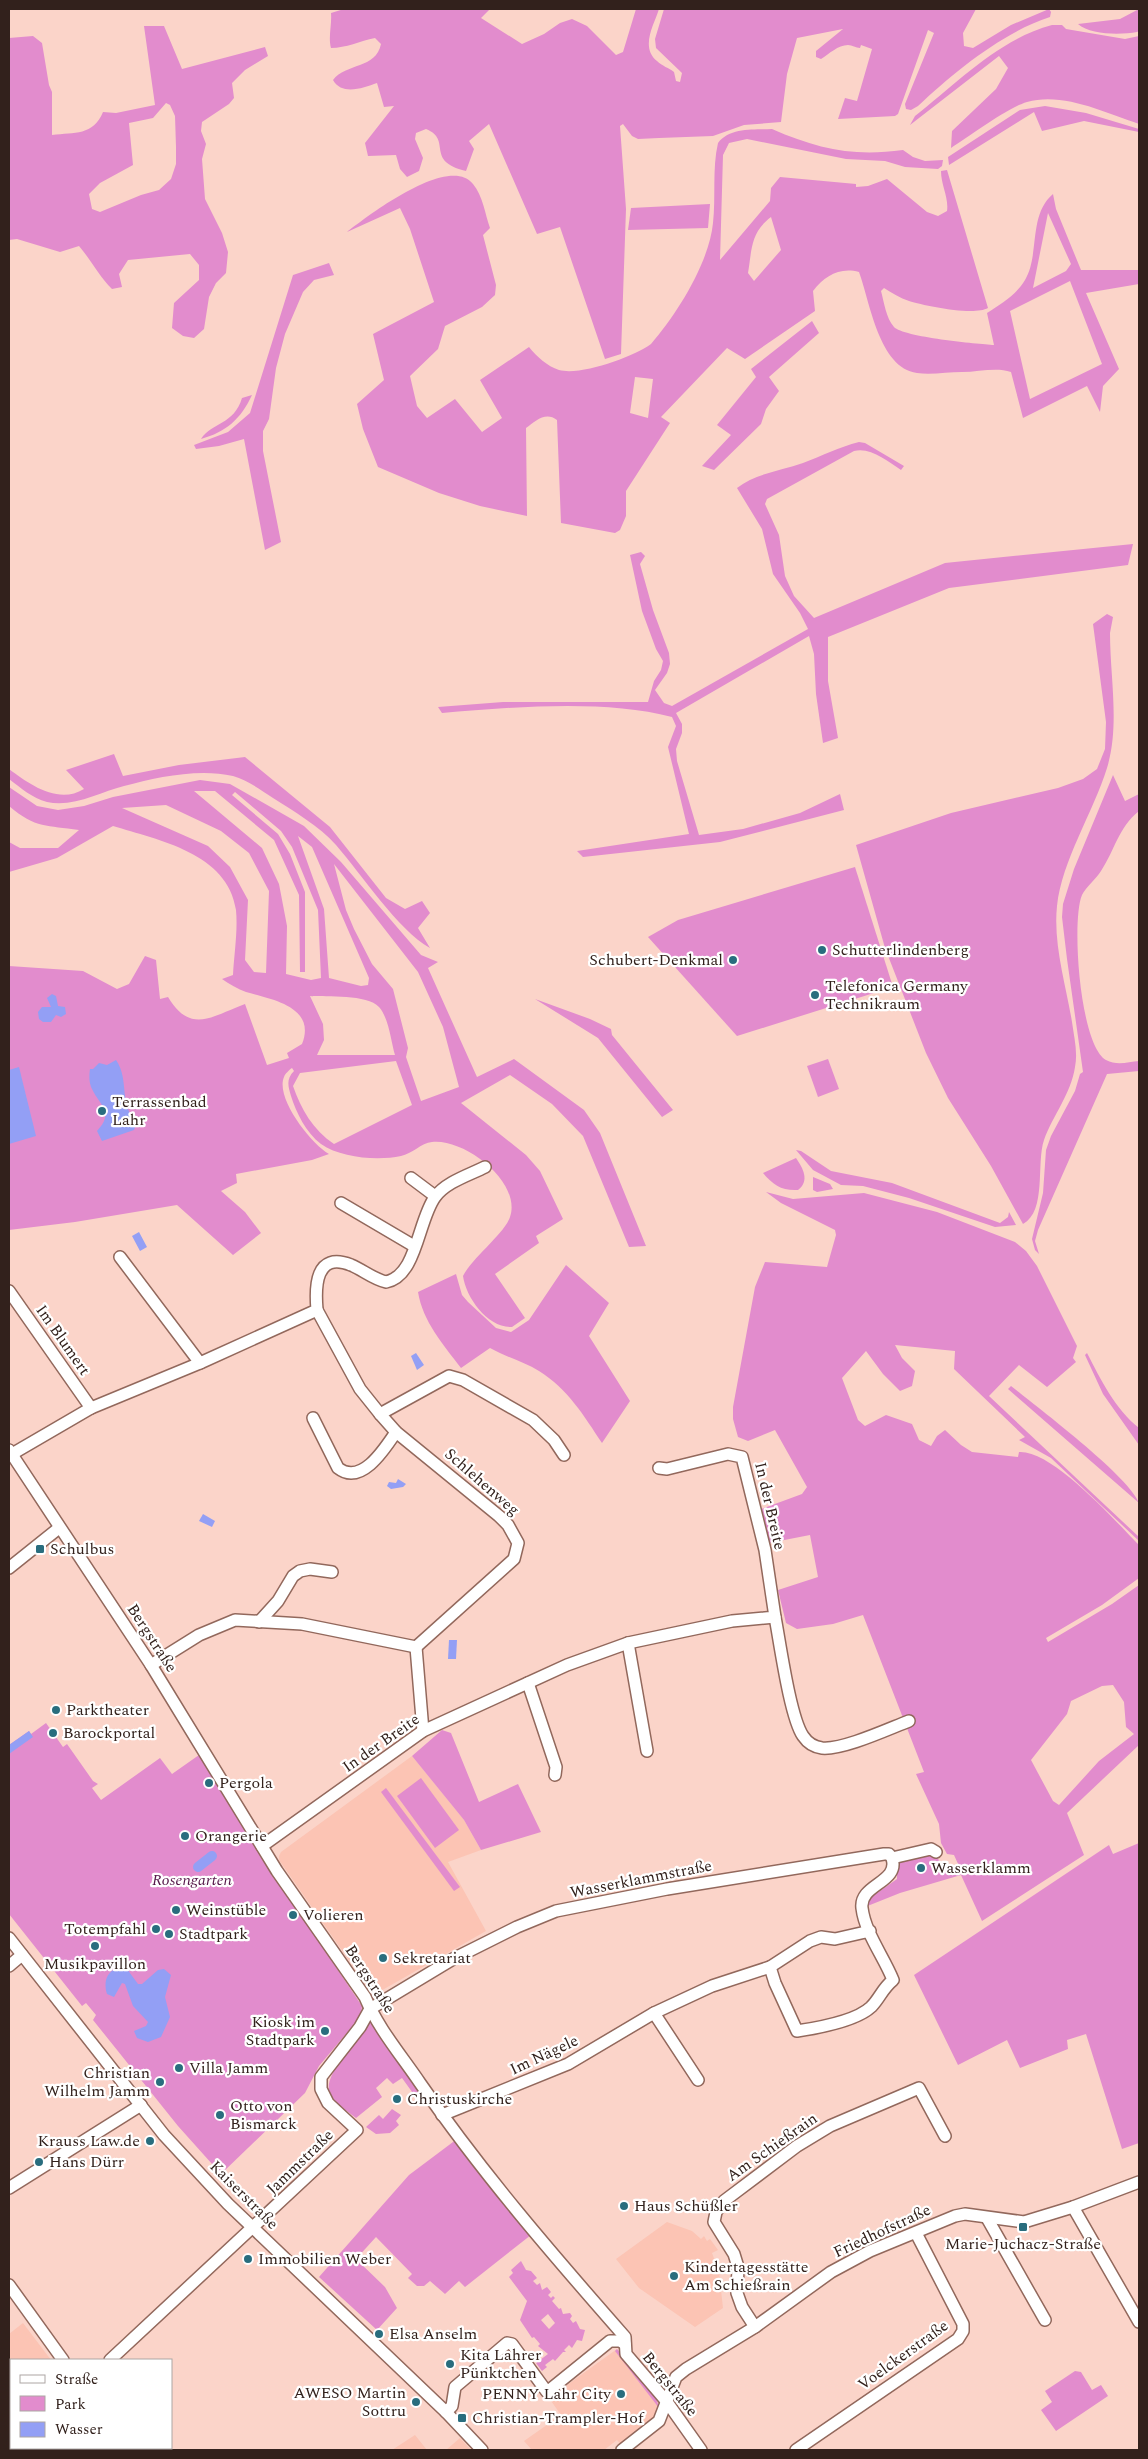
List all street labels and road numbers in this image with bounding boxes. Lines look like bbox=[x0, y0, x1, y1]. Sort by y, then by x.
street label: Im Blumert bbox=[30, 1300, 96, 1381]
street label: Schlehenweg bbox=[439, 1442, 525, 1522]
street label: In der Breite bbox=[748, 1460, 792, 1552]
street label: Bergstraße bbox=[121, 1599, 183, 1677]
street label: In der Breite bbox=[337, 1707, 425, 1779]
street label: Wasserklammstraße bbox=[568, 1853, 714, 1905]
street label: Bergstraße bbox=[339, 1940, 401, 2018]
street label: Im Nägele bbox=[506, 2029, 582, 2081]
street label: Am Schießrain bbox=[721, 2107, 823, 2187]
street label: Jammstraße bbox=[261, 2124, 339, 2200]
street label: Kaiserstraße bbox=[204, 2155, 284, 2235]
street label: Friedhofstraße bbox=[829, 2198, 935, 2264]
street label: Voelckerstraße bbox=[853, 2314, 953, 2396]
street label: Bergstraße bbox=[636, 2346, 704, 2422]

